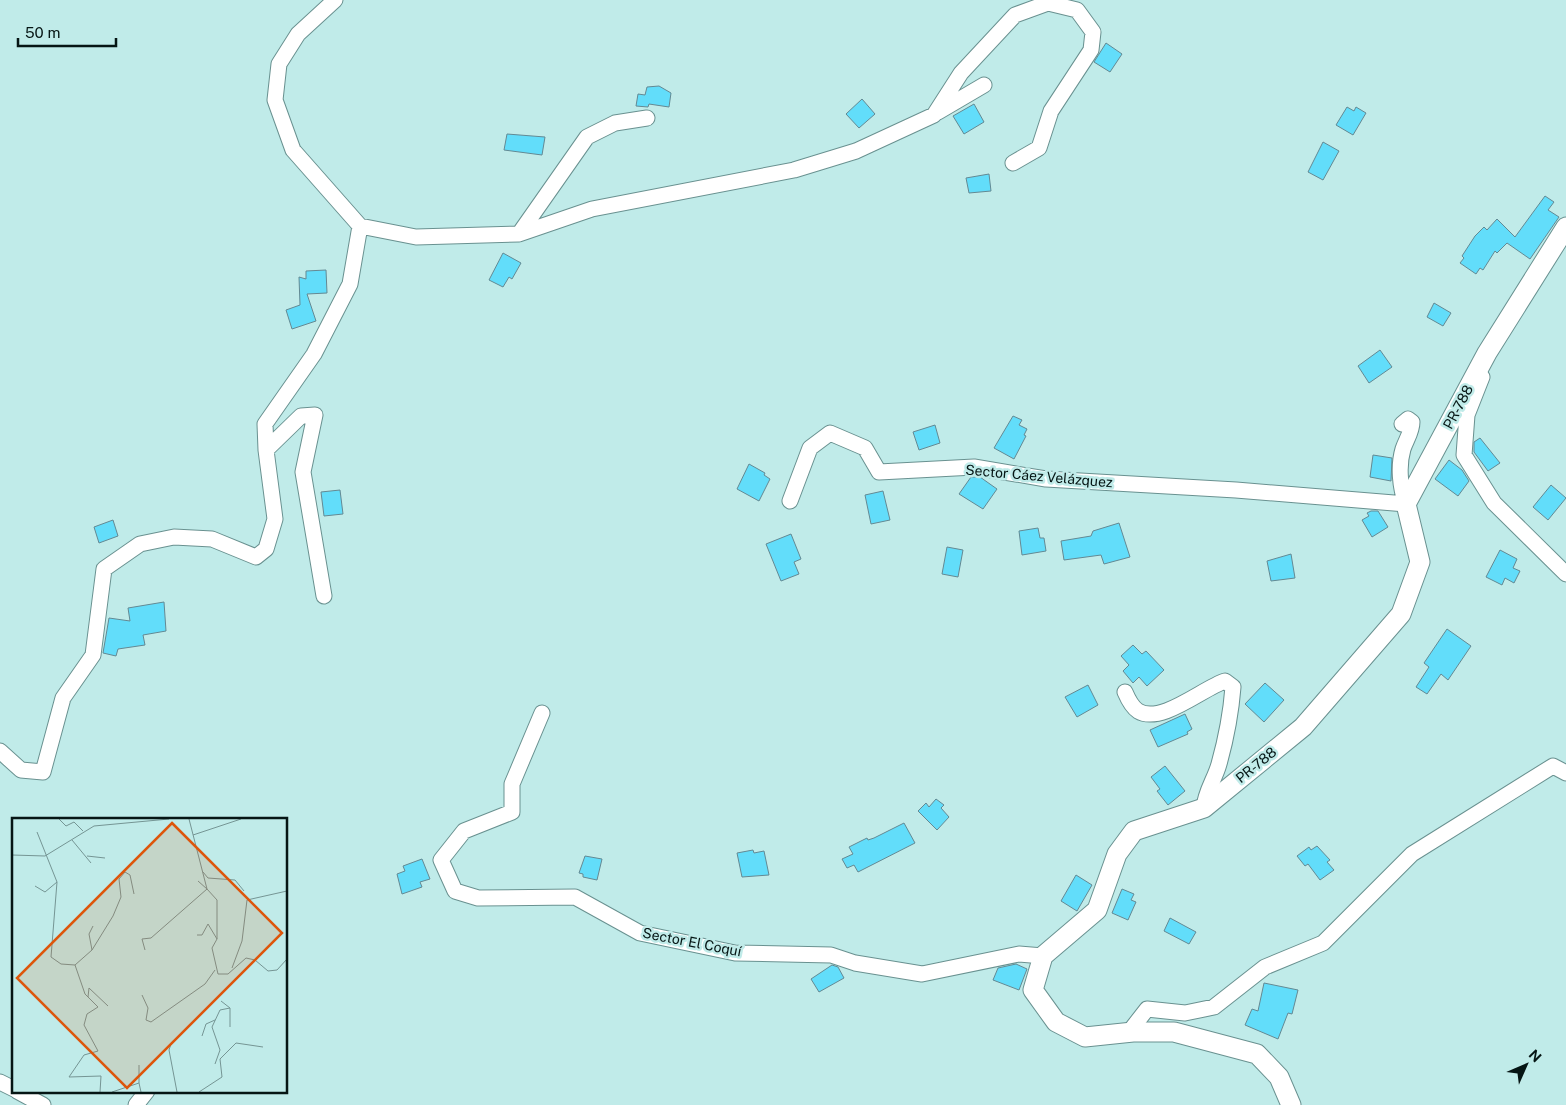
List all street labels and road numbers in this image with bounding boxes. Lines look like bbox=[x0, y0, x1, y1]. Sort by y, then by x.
street label: PR-788 bbox=[1440, 382, 1476, 432]
street label: Sector Cáez Velázquez bbox=[965, 462, 1114, 490]
street label: PR-788 bbox=[1232, 744, 1280, 786]
street label: Sector El Coquí bbox=[641, 925, 743, 960]

